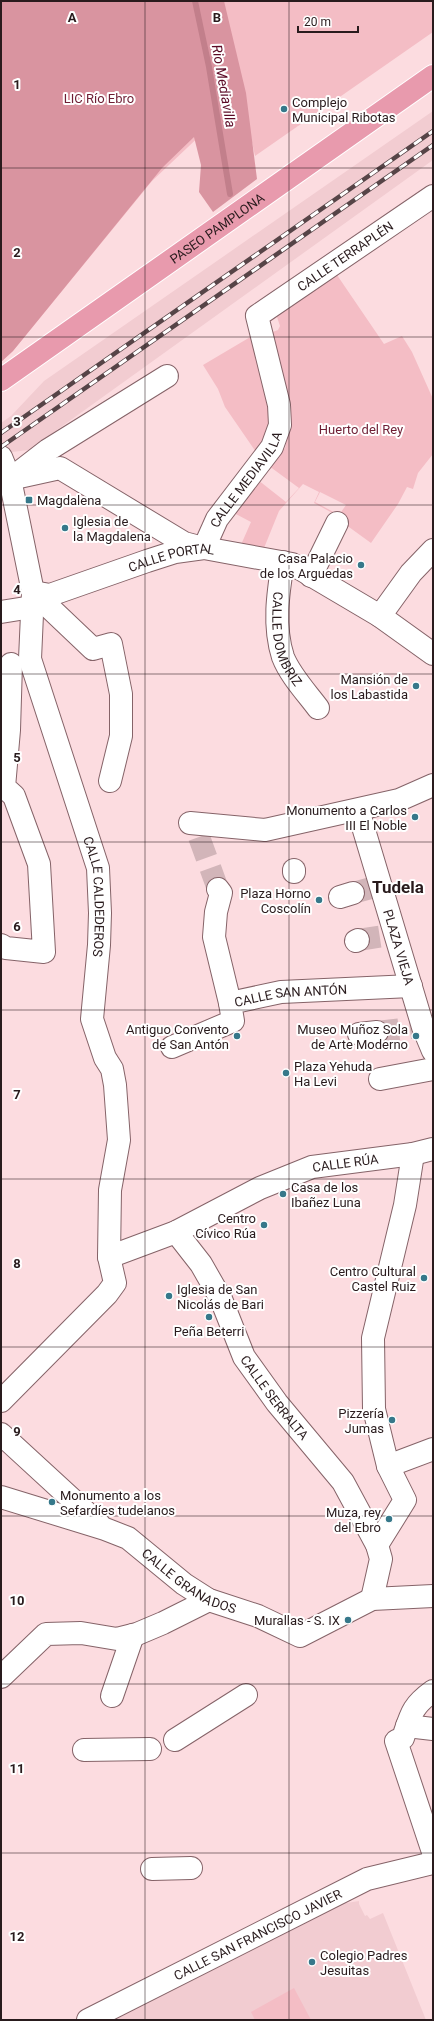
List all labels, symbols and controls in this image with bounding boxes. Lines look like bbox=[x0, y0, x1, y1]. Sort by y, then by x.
scale bar bbox=[298, 8, 358, 34]
text: A bbox=[68, 10, 77, 25]
text: B bbox=[213, 10, 221, 25]
text: 20 m bbox=[304, 15, 331, 29]
water label: Rio Mediavilla bbox=[209, 43, 239, 129]
text: 1 bbox=[13, 77, 21, 92]
park label: LIC Río Ebro bbox=[64, 91, 134, 106]
place label: Complejo Municipal Ribotas bbox=[292, 95, 396, 125]
marker: Complejo Municipal Ribotas bbox=[279, 104, 289, 114]
street label: PASEO PAMPLONA bbox=[167, 189, 267, 266]
street label: CALLE TERRAPLÉN bbox=[294, 218, 396, 294]
text: 2 bbox=[13, 245, 21, 260]
text: 3 bbox=[13, 414, 21, 429]
park label: Huerto del Rey bbox=[319, 422, 403, 437]
street label: CALLE MEDIAVILLA bbox=[207, 429, 285, 530]
place label: Magdalena bbox=[37, 493, 101, 508]
marker: Magdalena bbox=[24, 495, 34, 505]
place label: Iglesia de la Magdalena bbox=[73, 514, 151, 544]
marker: Iglesia de la Magdalena bbox=[60, 523, 70, 533]
street label: CALLE PORTAL bbox=[126, 540, 216, 575]
place label: Casa Palacio de los Arguedas bbox=[260, 551, 353, 581]
marker: Casa Palacio de los Arguedas bbox=[356, 560, 366, 570]
text: 4 bbox=[13, 582, 21, 597]
street label: CALLE DOMBRIZ bbox=[270, 591, 306, 689]
place label: Mansión de los Labastida bbox=[331, 672, 408, 702]
marker: Mansión de los Labastida bbox=[411, 681, 421, 691]
text: 5 bbox=[13, 750, 21, 765]
place label: Monumento a Carlos III El Noble bbox=[286, 803, 407, 833]
marker: Monumento a Carlos III El Noble bbox=[410, 812, 420, 822]
street label: CALLE CALDEDEROS bbox=[81, 834, 108, 958]
district label: Tudela bbox=[372, 877, 424, 897]
place label: Plaza Horno Coscolín bbox=[240, 886, 311, 916]
marker: Plaza Horno Coscolín bbox=[314, 895, 324, 905]
street label: PLAZA VIEJA bbox=[381, 907, 418, 987]
text: 6 bbox=[13, 919, 21, 934]
street label: CALLE SAN ANTÓN bbox=[233, 981, 347, 1009]
place label: Antiguo Convento de San Antón bbox=[126, 1022, 229, 1052]
place label: Museo Muñoz Sola de Arte Moderno bbox=[297, 1022, 408, 1052]
marker: Antiguo Convento de San Antón bbox=[232, 1031, 242, 1041]
marker: Museo Muñoz Sola de Arte Moderno bbox=[411, 1031, 421, 1041]
place label: Plaza Yehuda Ha Levi bbox=[294, 1059, 372, 1089]
marker: Plaza Yehuda Ha Levi bbox=[281, 1068, 291, 1078]
text: 7 bbox=[13, 1087, 21, 1102]
street label: CALLE RÚA bbox=[311, 1151, 380, 1174]
place label: Casa de los Ibañez Luna bbox=[291, 1180, 361, 1210]
marker: Casa de los Ibañez Luna bbox=[278, 1189, 288, 1199]
place label: Centro Cívico Rúa bbox=[195, 1211, 256, 1241]
marker: Centro Cívico Rúa bbox=[259, 1220, 269, 1230]
text: 8 bbox=[13, 1256, 21, 1271]
place label: Centro Cultural Castel Ruiz bbox=[330, 1264, 417, 1294]
marker: Centro Cultural Castel Ruiz bbox=[419, 1273, 429, 1283]
place label: Iglesia de San Nicolás de Bari bbox=[177, 1282, 264, 1312]
marker: Iglesia de San Nicolás de Bari bbox=[164, 1291, 174, 1301]
marker: Peña Beterri bbox=[204, 1312, 214, 1322]
place label: Peña Beterri bbox=[174, 1324, 244, 1339]
street label: CALLE SERRALTA bbox=[238, 1352, 312, 1443]
place label: Pizzería Jumas bbox=[338, 1406, 384, 1436]
marker: Pizzería Jumas bbox=[387, 1415, 397, 1425]
text: 9 bbox=[13, 1424, 21, 1439]
place label: Monumento a los Sefardíes tudelanos bbox=[60, 1488, 175, 1518]
marker: Monumento a los Sefardíes tudelanos bbox=[47, 1497, 57, 1507]
place label: Muza, rey del Ebro bbox=[326, 1505, 381, 1535]
marker: Muza, rey del Ebro bbox=[384, 1514, 394, 1524]
street label: CALLE GRANADOS bbox=[139, 1545, 239, 1616]
text: 10 bbox=[10, 1593, 24, 1608]
place label: Murallas - S. IX bbox=[254, 1613, 340, 1628]
marker: Murallas - S. IX bbox=[343, 1615, 353, 1625]
text: 11 bbox=[10, 1761, 24, 1776]
street label: CALLE SAN FRANCISCO JAVIER bbox=[171, 1886, 344, 1983]
text: 12 bbox=[10, 1929, 24, 1944]
place label: Colegio Padres Jesuitas bbox=[320, 1948, 408, 1978]
marker: Colegio Padres Jesuitas bbox=[307, 1957, 317, 1967]

